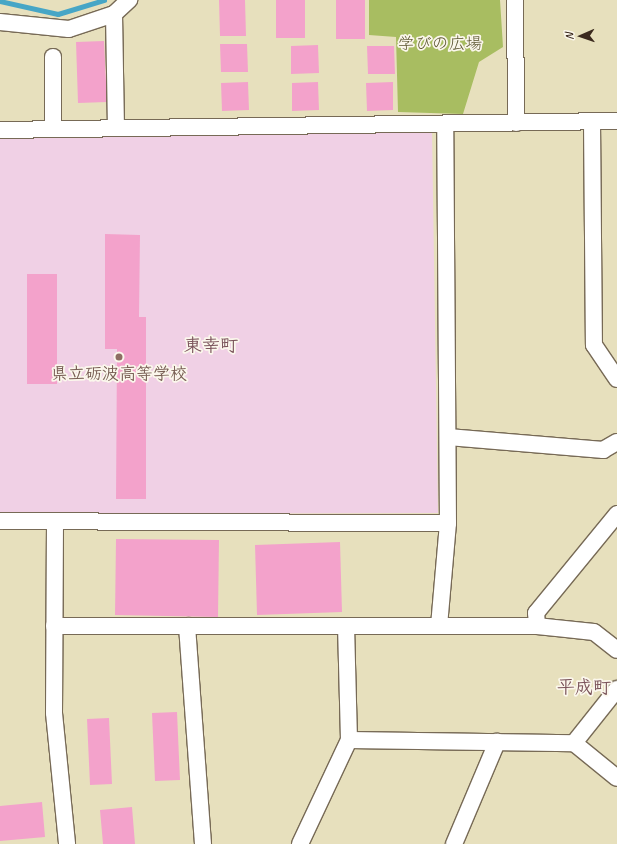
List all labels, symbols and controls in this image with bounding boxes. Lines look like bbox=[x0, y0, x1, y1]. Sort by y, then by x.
north arrow bbox=[561, 16, 601, 56]
text: N bbox=[562, 33, 576, 40]
park label: 学びの広場 bbox=[398, 34, 482, 54]
district label: 東幸町 bbox=[184, 334, 238, 356]
marker: 県立砺波高等学校 bbox=[114, 352, 124, 362]
place label: 県立砺波高等学校 bbox=[51, 364, 187, 384]
district label: 平成町 bbox=[557, 676, 611, 698]

